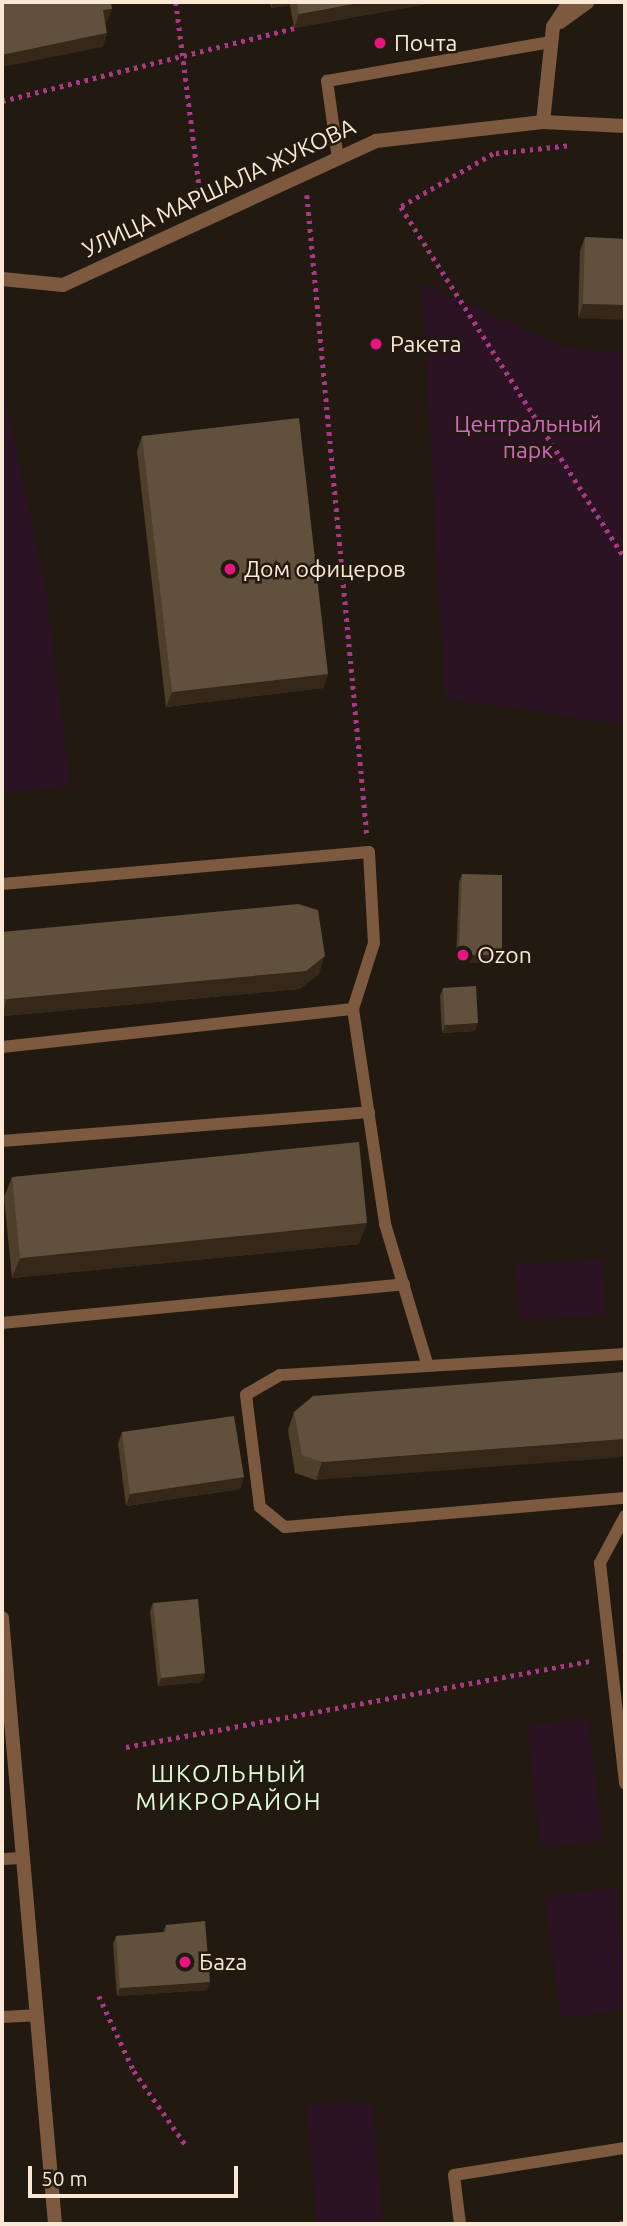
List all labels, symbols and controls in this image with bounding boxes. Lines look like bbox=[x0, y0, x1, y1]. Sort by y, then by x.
place label: Почта bbox=[394, 29, 457, 57]
marker: Почта bbox=[372, 35, 388, 51]
street label: УЛИЦА МАРШАЛА ЖУКОВА bbox=[78, 113, 360, 263]
place label: Ракета bbox=[390, 330, 462, 358]
marker: Ракета bbox=[368, 336, 384, 352]
park label: Центральный парк bbox=[454, 410, 602, 464]
place label: Дом офицеров bbox=[244, 555, 406, 583]
marker: Дом офицеров bbox=[222, 561, 238, 577]
place label: Ozon bbox=[477, 941, 532, 969]
marker: Ozon bbox=[455, 947, 471, 963]
district label: ШКОЛЬНЫЙ МИКРОРАЙОН bbox=[137, 1760, 321, 1816]
place label: Баza bbox=[199, 1948, 247, 1976]
marker: Баza bbox=[177, 1954, 193, 1970]
scale bar bbox=[32, 2152, 242, 2196]
text: 50 m bbox=[41, 2166, 88, 2190]

